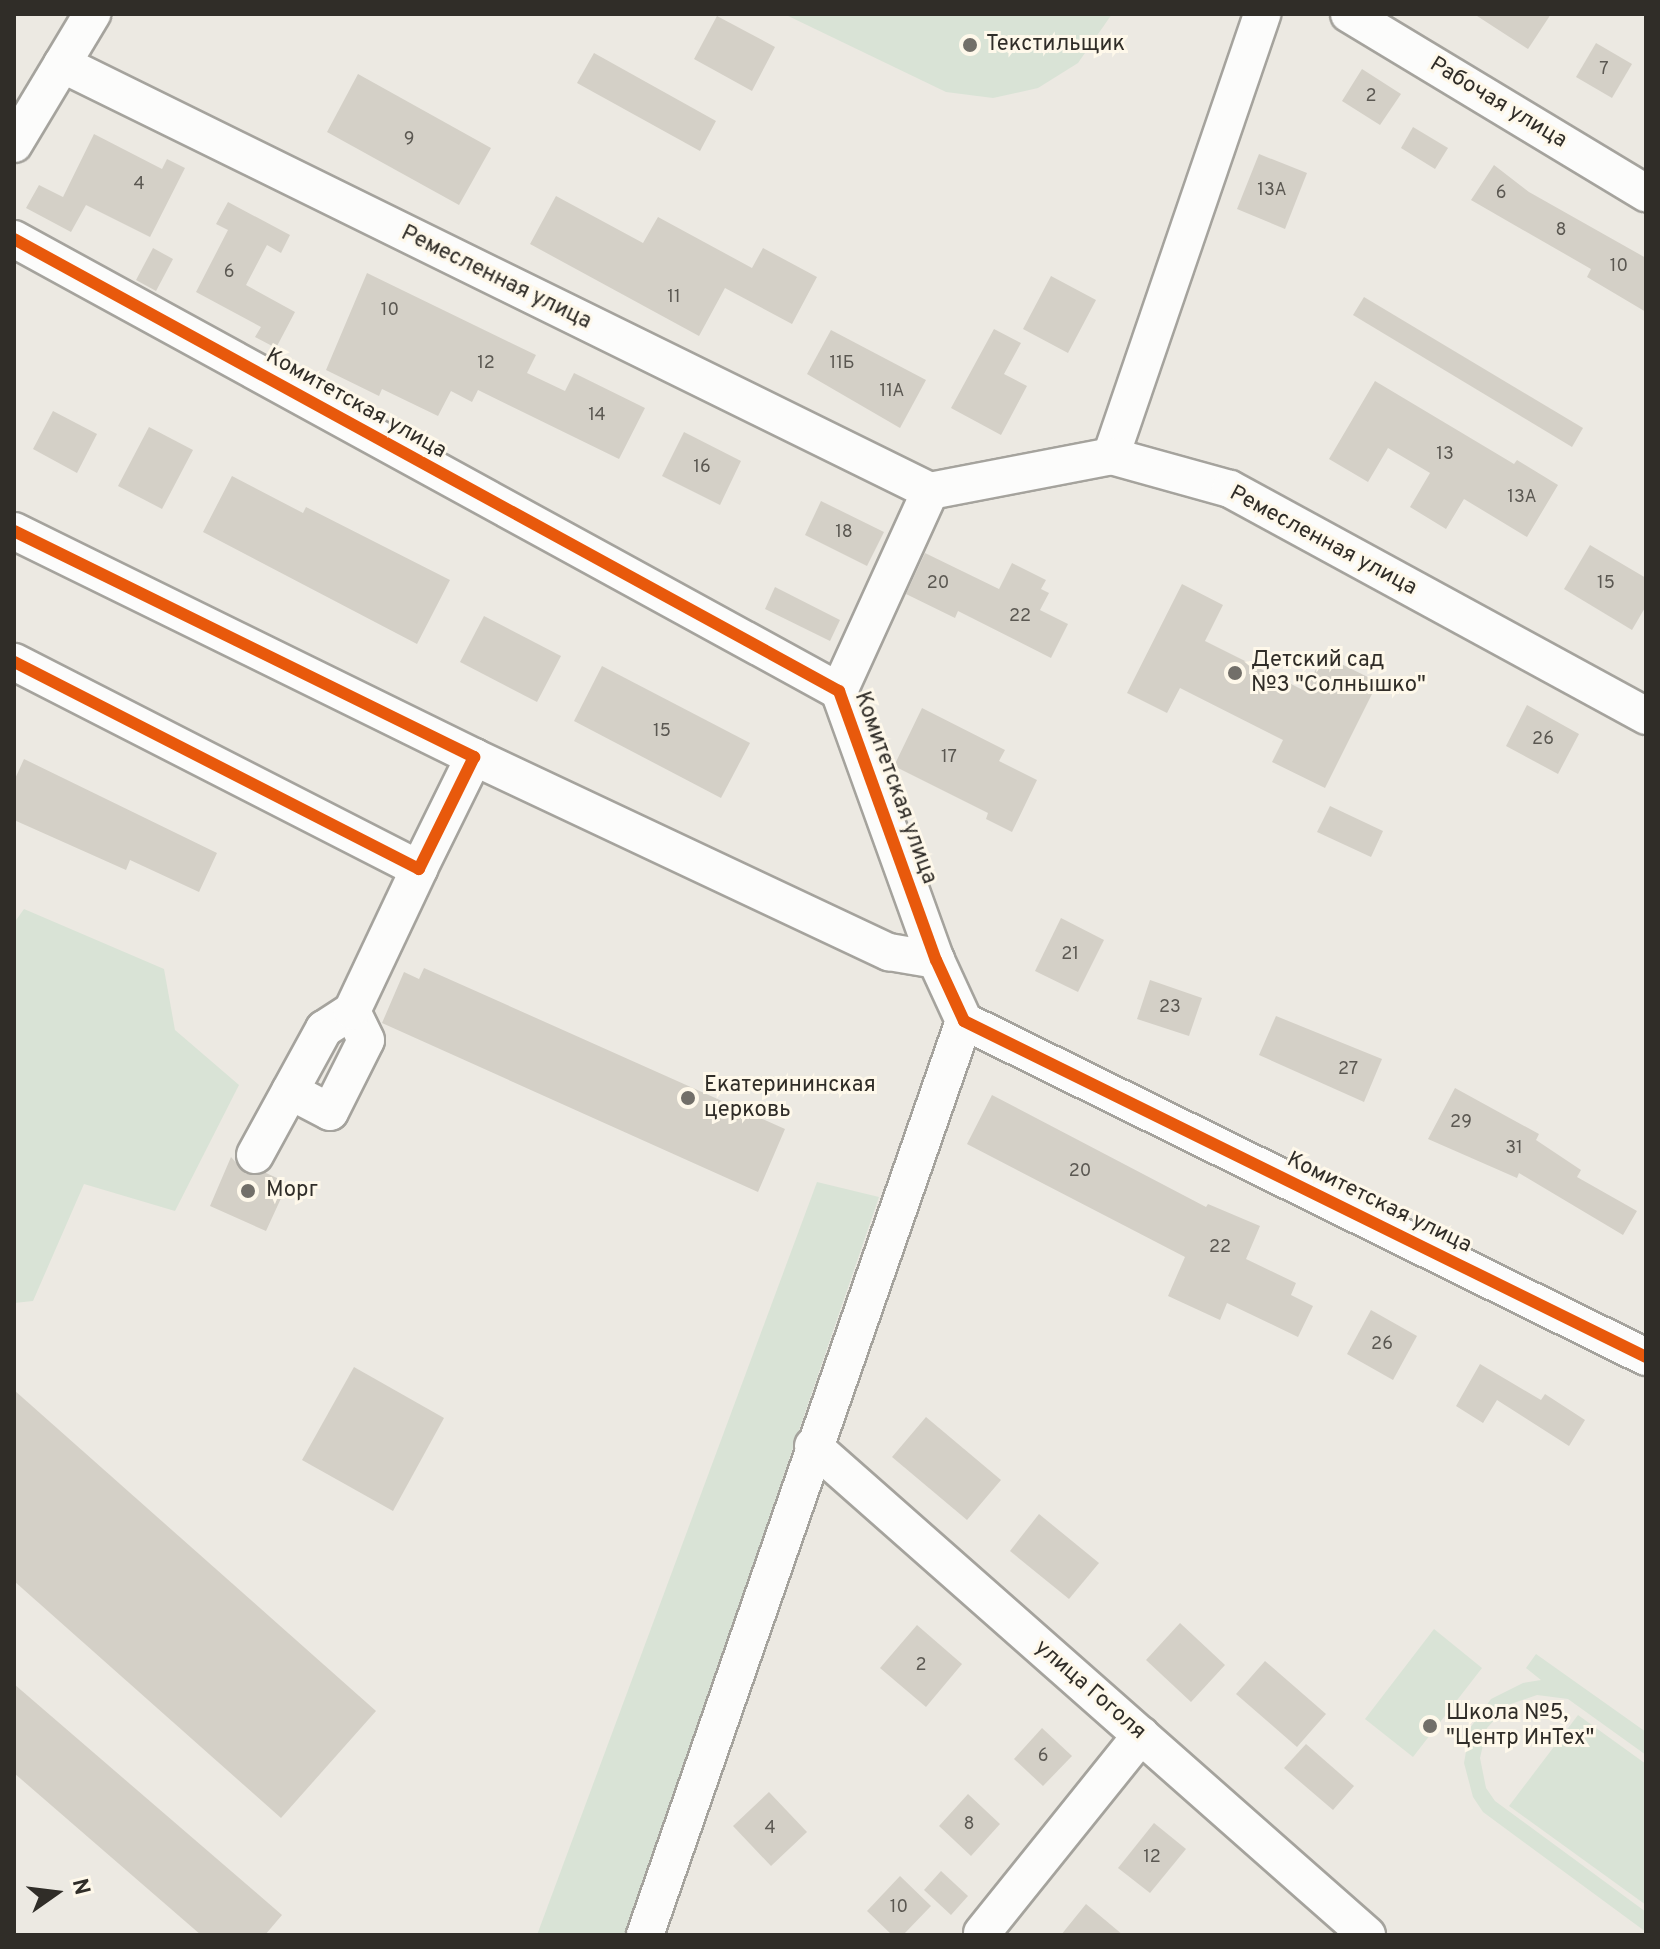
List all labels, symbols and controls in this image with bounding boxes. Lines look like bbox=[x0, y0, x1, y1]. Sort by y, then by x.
place label: Текстильщик bbox=[986, 32, 1125, 58]
marker: Текстильщик bbox=[961, 36, 979, 54]
street label: Рабочая улица bbox=[1425, 52, 1571, 154]
house number: 7 bbox=[1599, 59, 1609, 81]
house number: 2 bbox=[1365, 86, 1377, 108]
house number: 9 bbox=[404, 129, 414, 151]
house number: 4 bbox=[133, 174, 145, 196]
house number: 13А bbox=[1257, 180, 1287, 202]
house number: 6 bbox=[1496, 183, 1506, 205]
street label: Ремесленная улица bbox=[397, 220, 595, 336]
house number: 8 bbox=[1556, 220, 1566, 242]
house number: 10 bbox=[1610, 256, 1628, 278]
house number: 6 bbox=[224, 262, 234, 284]
house number: 11 bbox=[667, 287, 681, 309]
house number: 10 bbox=[381, 300, 399, 322]
street label: Комитетская улица bbox=[261, 343, 451, 465]
house number: 12 bbox=[477, 353, 495, 375]
house number: 11Б bbox=[829, 353, 855, 375]
house number: 11А bbox=[879, 381, 905, 403]
house number: 14 bbox=[588, 405, 606, 427]
house number: 13 bbox=[1436, 444, 1454, 466]
house number: 16 bbox=[693, 457, 711, 479]
street label: Ремесленная улица bbox=[1225, 480, 1421, 602]
house number: 13А bbox=[1507, 487, 1537, 509]
house number: 18 bbox=[835, 522, 853, 544]
house number: 20 bbox=[927, 573, 949, 595]
house number: 15 bbox=[1597, 573, 1615, 595]
house number: 22 bbox=[1009, 606, 1031, 628]
place label: Детский сад №3 "Солнышко" bbox=[1251, 647, 1426, 698]
marker: Детский сад №3 "Солнышко" bbox=[1226, 664, 1244, 682]
street label: Комитетская улица bbox=[848, 688, 942, 888]
house number: 15 bbox=[653, 721, 671, 743]
house number: 26 bbox=[1532, 729, 1554, 751]
house number: 17 bbox=[941, 747, 957, 769]
house number: 21 bbox=[1061, 944, 1079, 966]
house number: 23 bbox=[1159, 997, 1181, 1019]
house number: 27 bbox=[1338, 1059, 1358, 1081]
place label: Екатерининская церковь bbox=[704, 1072, 876, 1124]
marker: Екатерининская церковь bbox=[679, 1089, 697, 1107]
house number: 29 bbox=[1450, 1112, 1472, 1134]
house number: 31 bbox=[1505, 1138, 1523, 1160]
street label: Комитетская улица bbox=[1282, 1147, 1476, 1259]
house number: 20 bbox=[1069, 1161, 1091, 1183]
place label: Морг bbox=[266, 1178, 318, 1204]
marker: Морг bbox=[237, 1180, 259, 1202]
house number: 22 bbox=[1209, 1237, 1231, 1259]
house number: 26 bbox=[1371, 1334, 1393, 1356]
street label: улица Гоголя bbox=[1029, 1634, 1151, 1746]
house number: 2 bbox=[915, 1655, 927, 1677]
place label: Школа №5, "Центр ИнТех" bbox=[1446, 1700, 1594, 1752]
marker: Школа №5, "Центр ИнТех" bbox=[1421, 1717, 1439, 1735]
house number: 6 bbox=[1038, 1746, 1048, 1768]
house number: 8 bbox=[964, 1814, 974, 1836]
house number: 4 bbox=[764, 1818, 776, 1840]
house number: 12 bbox=[1143, 1847, 1161, 1869]
north arrow bbox=[16, 1853, 96, 1933]
text: N bbox=[65, 1876, 95, 1898]
house number: 10 bbox=[890, 1897, 908, 1919]

